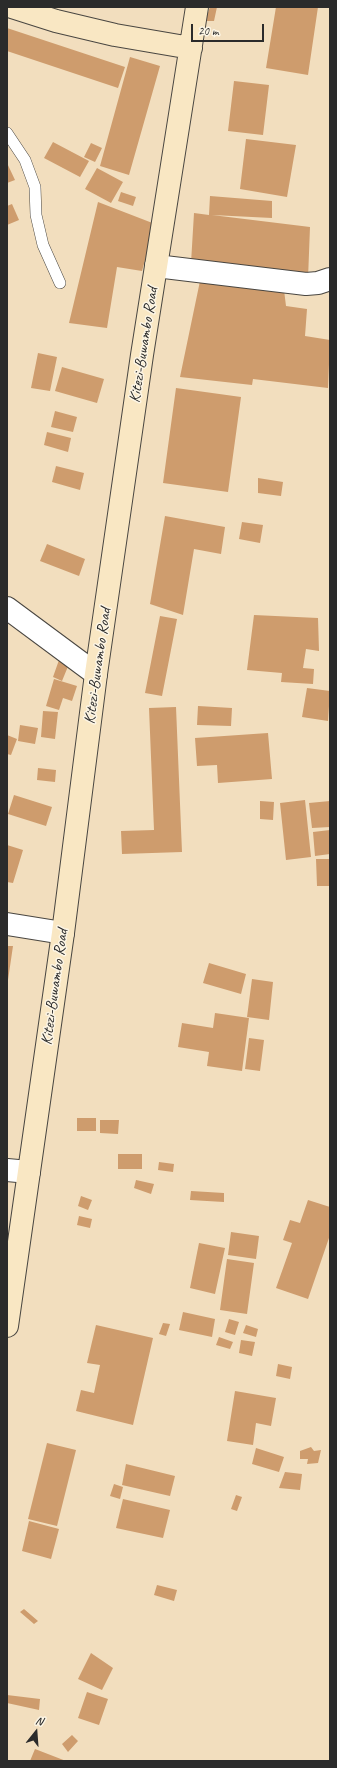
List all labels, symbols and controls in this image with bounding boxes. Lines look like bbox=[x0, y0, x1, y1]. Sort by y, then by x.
scale bar bbox=[193, 16, 266, 42]
text: 20 m bbox=[198, 23, 218, 39]
street label: Kitezi-Buwambo Road bbox=[125, 286, 163, 404]
street label: Kitezi-Buwambo Road bbox=[80, 607, 116, 725]
street label: Kitezi-Buwambo Road bbox=[37, 928, 73, 1046]
north arrow bbox=[16, 1712, 56, 1752]
text: N bbox=[34, 1713, 45, 1728]

